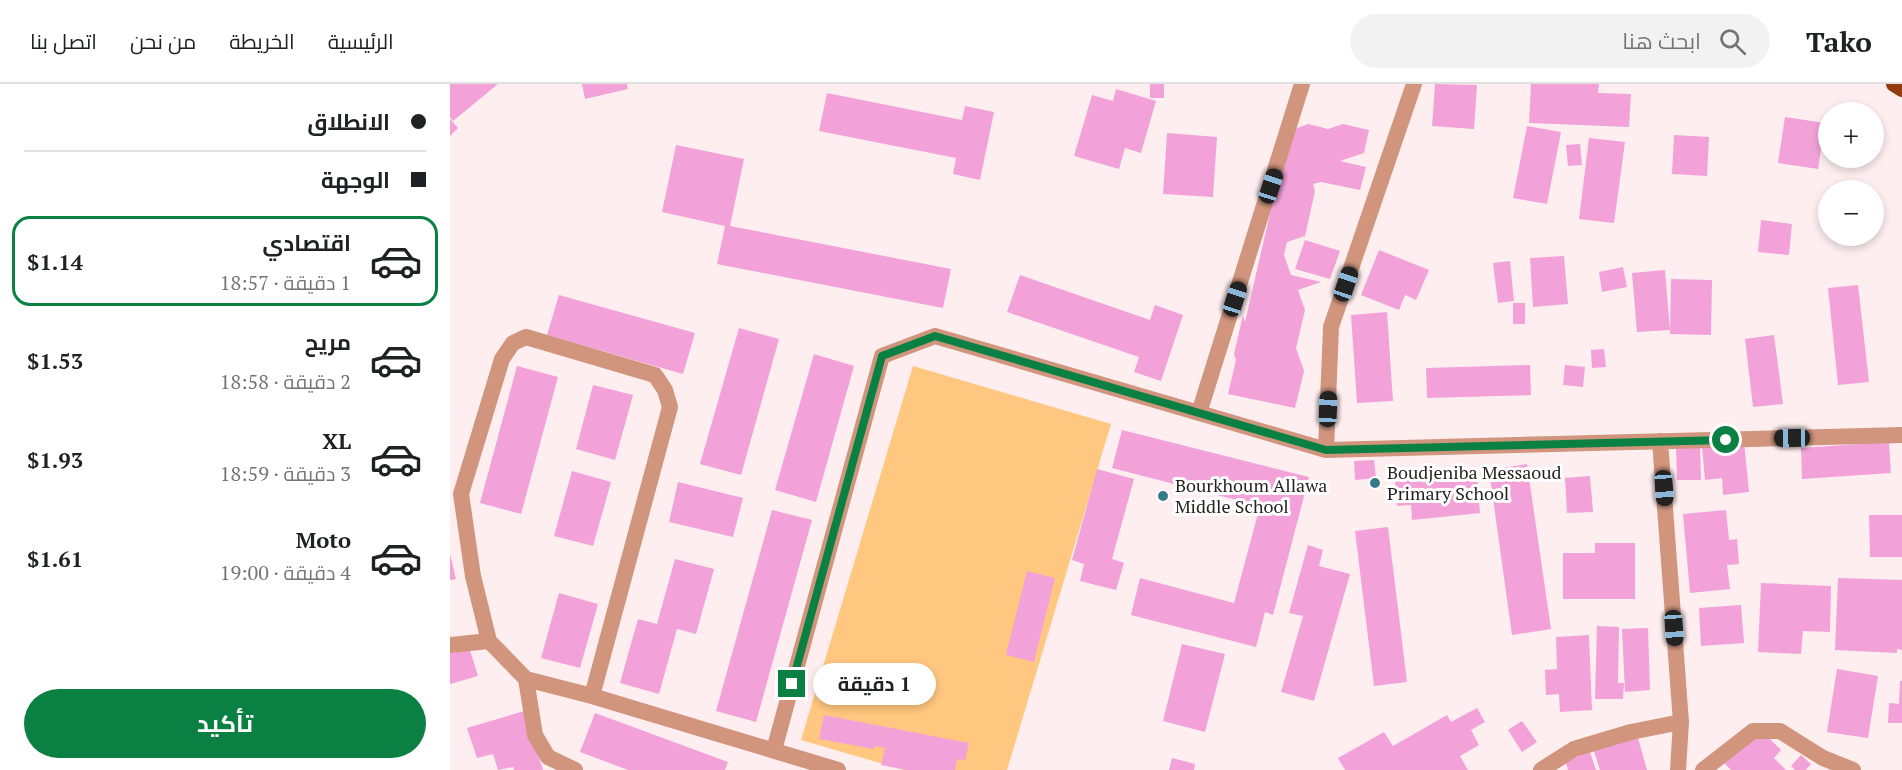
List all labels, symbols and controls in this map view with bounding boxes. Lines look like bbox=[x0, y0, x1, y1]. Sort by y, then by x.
search box bbox=[1350, 14, 1770, 68]
text: Tako bbox=[1806, 23, 1872, 60]
icon: search bbox=[1716, 25, 1749, 58]
text: ابحث هنا bbox=[1622, 26, 1701, 55]
text: اتصل بنا bbox=[30, 27, 97, 55]
text: من نحن bbox=[130, 27, 196, 55]
text: الخريطة bbox=[229, 27, 295, 55]
text: الرئيسية bbox=[328, 27, 394, 55]
map controls bbox=[1818, 102, 1884, 246]
button: + bbox=[1818, 102, 1884, 168]
text: الانطلاق bbox=[307, 107, 390, 136]
text: الوجهة bbox=[321, 165, 390, 194]
car bbox=[1257, 166, 1285, 206]
button: − bbox=[1818, 180, 1884, 246]
text: اقتصادي bbox=[262, 228, 351, 257]
icon: car bbox=[369, 234, 423, 288]
text: $1.14 bbox=[27, 247, 83, 276]
car bbox=[1332, 264, 1360, 304]
text: 1 دقيقة · 18:57 bbox=[220, 269, 351, 296]
car bbox=[1221, 279, 1249, 319]
text: مريح bbox=[305, 327, 351, 356]
icon: car bbox=[369, 333, 423, 387]
text: $1.53 bbox=[27, 346, 83, 375]
text: 2 دقيقة · 18:58 bbox=[220, 368, 351, 395]
car bbox=[1318, 391, 1338, 427]
text: XL bbox=[322, 426, 351, 455]
route start bbox=[1712, 426, 1739, 453]
car bbox=[1774, 429, 1810, 447]
icon: car bbox=[369, 432, 423, 486]
text: $1.93 bbox=[27, 445, 83, 474]
text: 3 دقيقة · 18:59 bbox=[220, 460, 351, 487]
place label: Boudjeniba Messaoud Primary School bbox=[1387, 460, 1562, 505]
car bbox=[1654, 469, 1674, 507]
place label: Bourkhoum Allawa Middle School bbox=[1175, 473, 1327, 518]
marker: Boudjeniba Messaoud Primary School bbox=[1368, 476, 1382, 490]
marker: Bourkhoum Allawa Middle School bbox=[1156, 489, 1170, 503]
text: Moto bbox=[296, 525, 351, 554]
icon: car bbox=[369, 531, 423, 585]
text: $1.61 bbox=[27, 544, 83, 573]
text: 4 دقيقة · 19:00 bbox=[220, 559, 351, 586]
car bbox=[1664, 609, 1684, 647]
callout: 1 دقيقة bbox=[813, 663, 936, 705]
route end bbox=[778, 670, 805, 697]
text: 1 دقيقة bbox=[838, 670, 911, 697]
button: تأكيد bbox=[24, 689, 426, 758]

